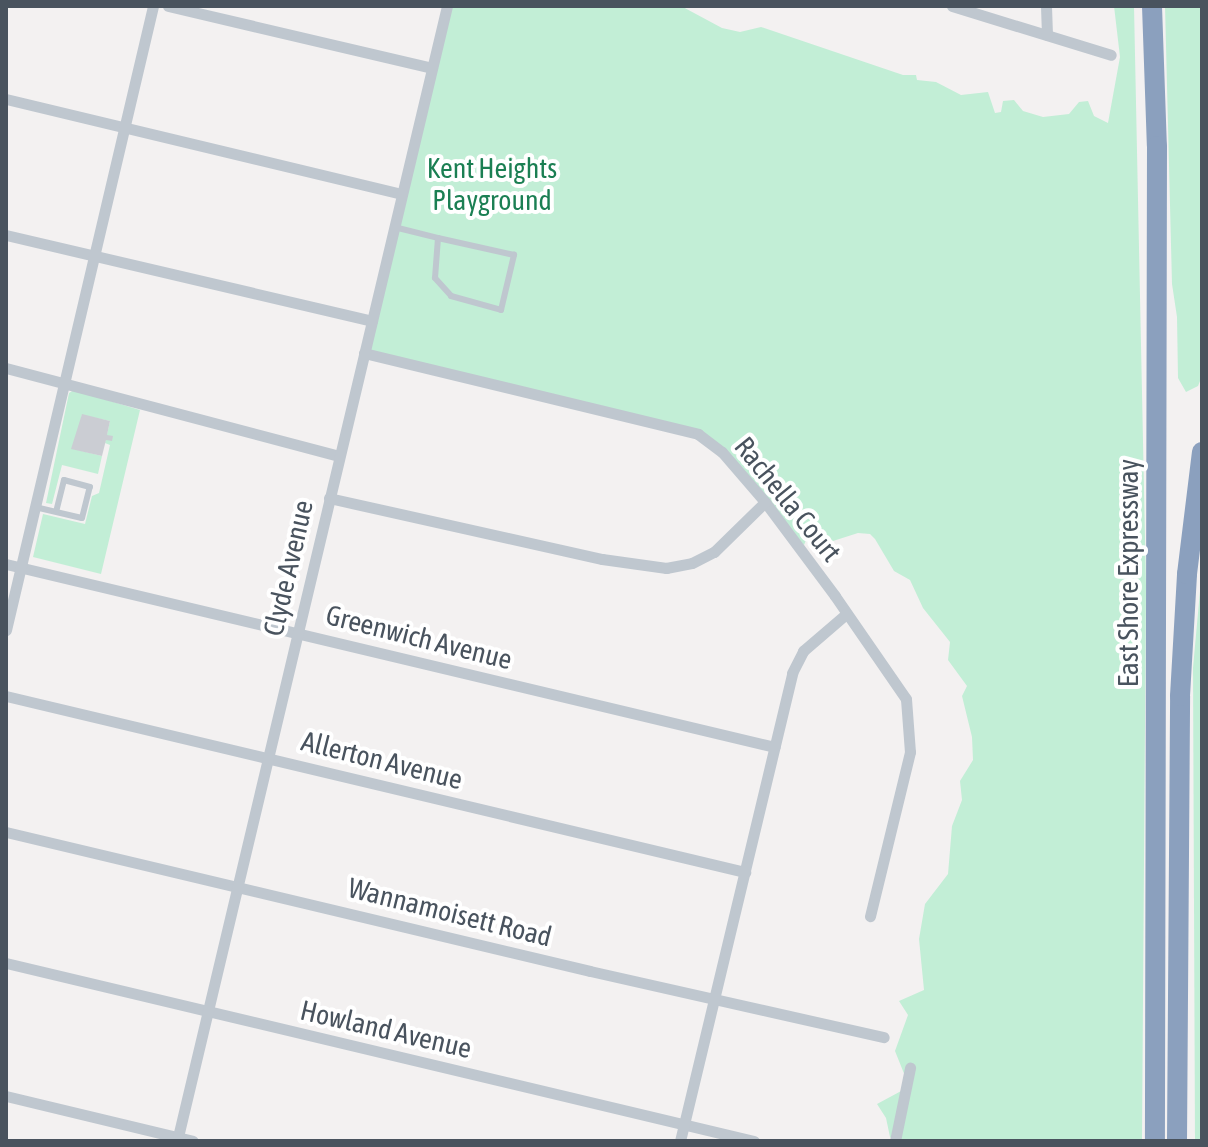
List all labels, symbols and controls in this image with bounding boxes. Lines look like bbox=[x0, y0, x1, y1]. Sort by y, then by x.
park label: Kent Heights Playground bbox=[427, 151, 557, 217]
street label: Rachella Court bbox=[728, 430, 848, 568]
street label: East Shore Expressway bbox=[1111, 459, 1145, 687]
street label: Clyde Avenue bbox=[256, 497, 320, 639]
street label: Greenwich Avenue bbox=[323, 598, 515, 676]
street label: Allerton Avenue bbox=[298, 724, 466, 796]
street label: Wannamoisett Road bbox=[345, 870, 555, 954]
street label: Howland Avenue bbox=[297, 993, 475, 1065]

